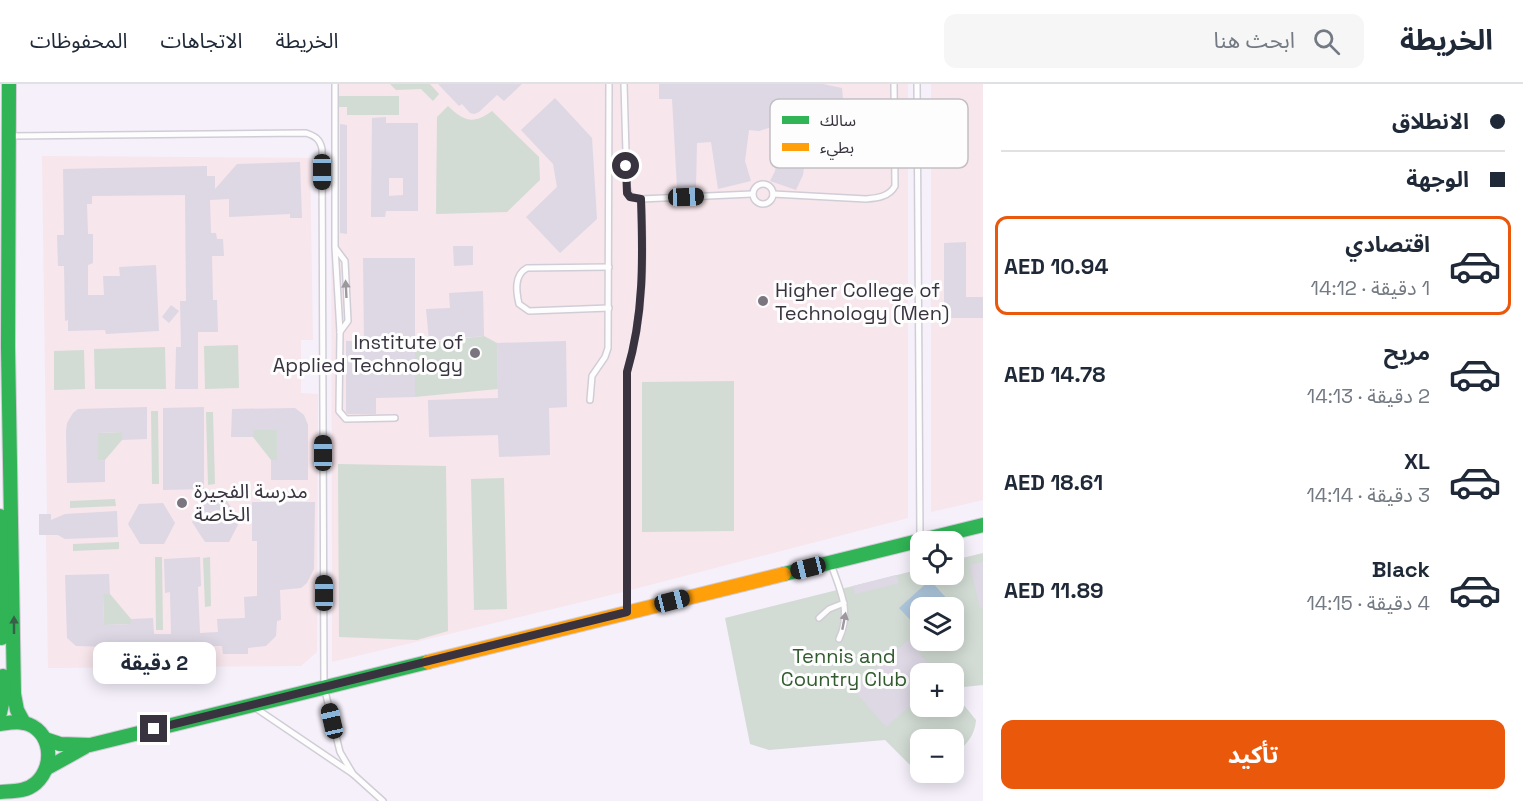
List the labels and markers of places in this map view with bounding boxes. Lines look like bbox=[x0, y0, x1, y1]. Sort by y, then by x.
place label: Higher College of Technology (Men) bbox=[775, 277, 949, 326]
marker: Higher College of Technology (Men) bbox=[756, 294, 770, 308]
place label: Institute of Applied Technology bbox=[273, 329, 463, 378]
marker: Institute of Applied Technology bbox=[468, 346, 482, 360]
place label: مدرسة الفجيرة الخاصة bbox=[194, 478, 308, 527]
marker: مدرسة الفجيرة الخاصة bbox=[175, 496, 189, 510]

